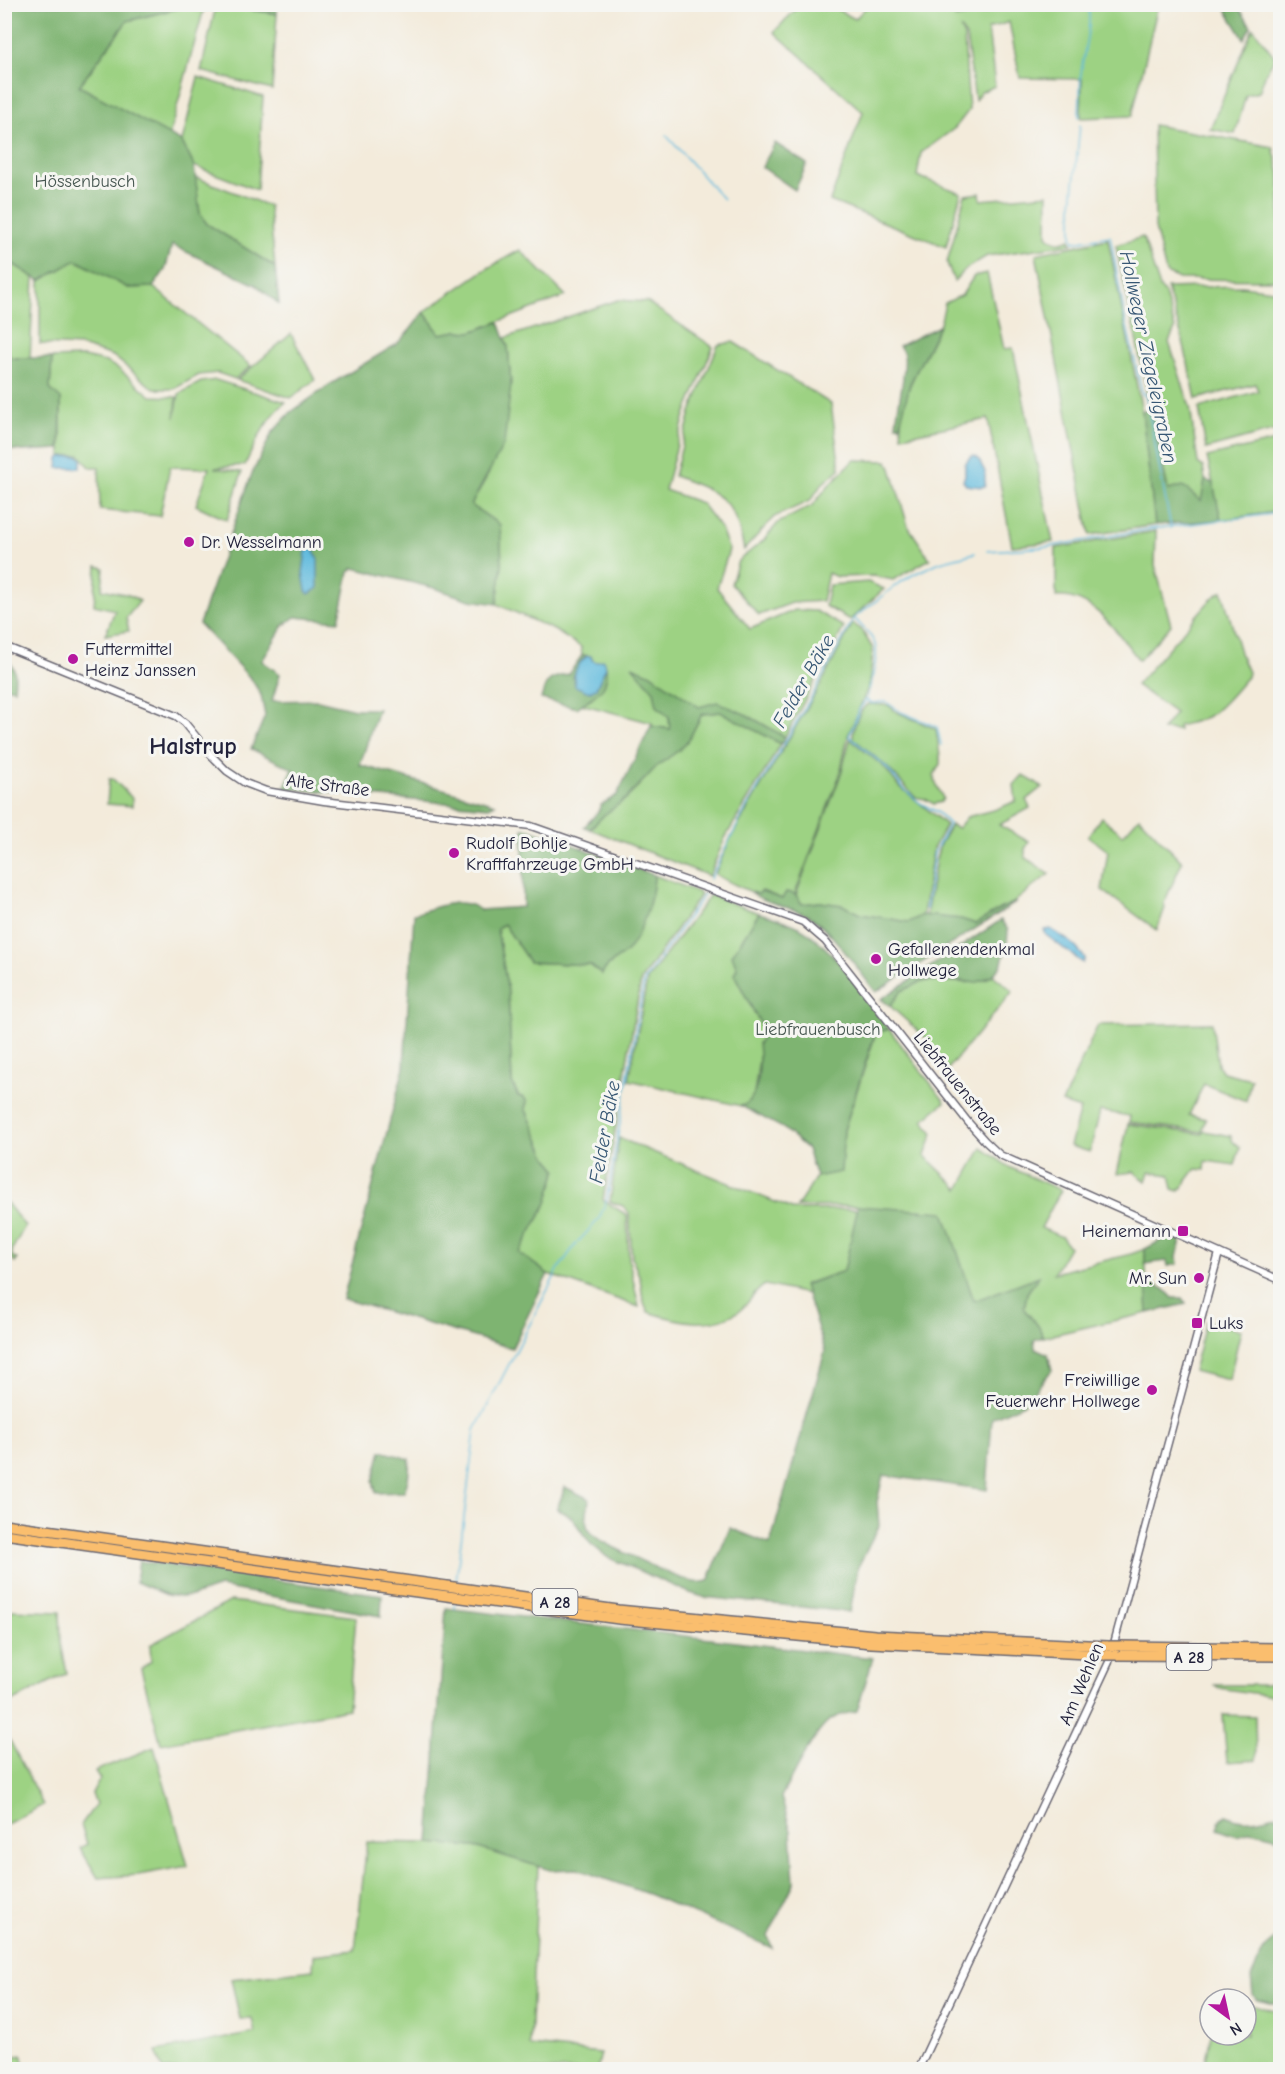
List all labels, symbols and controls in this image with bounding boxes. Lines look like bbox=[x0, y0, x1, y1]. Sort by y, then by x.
park label: Hössenbusch bbox=[35, 171, 135, 192]
water label: Hollweger Ziegeleigraben bbox=[1115, 249, 1182, 465]
place label: Dr. Wesselmann bbox=[201, 532, 322, 553]
marker: Dr. Wesselmann bbox=[182, 535, 196, 549]
water label: Felder Bäke bbox=[768, 631, 839, 732]
place label: Futtermittel Heinz Janssen bbox=[85, 639, 196, 681]
marker: Futtermittel Heinz Janssen bbox=[66, 652, 80, 666]
district label: Halstrup bbox=[149, 732, 237, 760]
street label: Alte Straße bbox=[285, 770, 371, 801]
place label: Rudolf Bohlje Kraftfahrzeuge GmbH bbox=[466, 833, 634, 875]
marker: Rudolf Bohlje Kraftfahrzeuge GmbH bbox=[447, 846, 461, 860]
place label: Gefallenendenkmal Hollwege bbox=[888, 939, 1035, 981]
marker: Gefallenendenkmal Hollwege bbox=[869, 952, 883, 966]
park label: Liebfrauenbusch bbox=[755, 1019, 881, 1040]
street label: Liebfrauenstraße bbox=[909, 1027, 1006, 1140]
water label: Felder Bäke bbox=[584, 1079, 625, 1185]
place label: Heinemann bbox=[1082, 1221, 1171, 1242]
marker: Heinemann bbox=[1176, 1224, 1190, 1238]
place label: Mr. Sun bbox=[1129, 1268, 1187, 1289]
marker: Mr. Sun bbox=[1192, 1271, 1206, 1285]
place label: Luks bbox=[1209, 1313, 1243, 1334]
marker: Luks bbox=[1190, 1316, 1204, 1330]
place label: Freiwillige Feuerwehr Hollwege bbox=[986, 1370, 1140, 1412]
marker: Freiwillige Feuerwehr Hollwege bbox=[1145, 1383, 1159, 1397]
road number: A 28 bbox=[532, 1589, 578, 1615]
street label: Am Wehlen bbox=[1055, 1640, 1108, 1728]
road number: A 28 bbox=[1166, 1644, 1212, 1670]
north arrow bbox=[1198, 1987, 1258, 2047]
text: N bbox=[1226, 2018, 1245, 2039]

